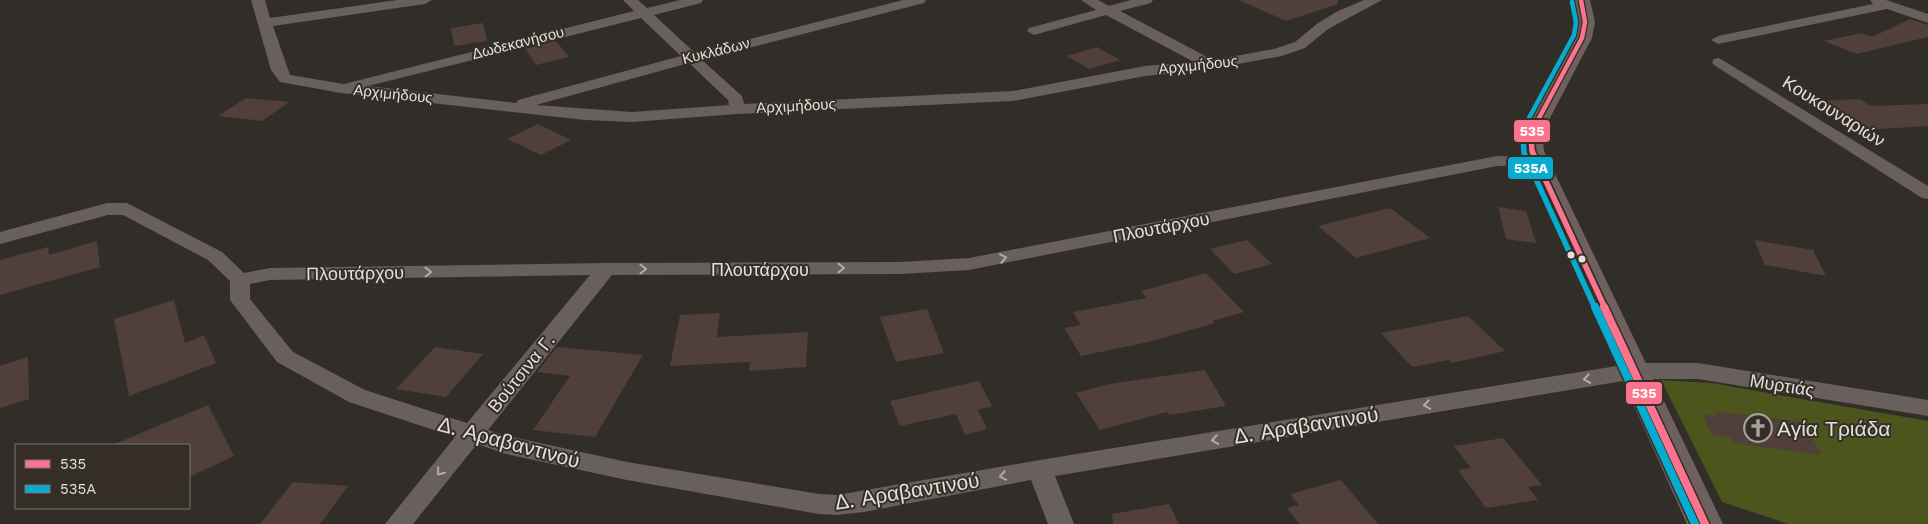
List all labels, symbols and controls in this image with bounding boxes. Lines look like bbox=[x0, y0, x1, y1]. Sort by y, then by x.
street label: Δωδεκανήσου bbox=[470, 23, 566, 63]
street label: Κυκλάδων bbox=[680, 34, 752, 68]
street label: Αρχιμήδους bbox=[1158, 52, 1238, 78]
street label: Κουκουναριών bbox=[1779, 71, 1889, 151]
street label: Αρχιμήδους bbox=[353, 81, 433, 107]
street label: Αρχιμήδους bbox=[756, 95, 836, 117]
line badge: 535 bbox=[1513, 119, 1551, 143]
text: 535 bbox=[1520, 123, 1544, 139]
line badge: 535A bbox=[1507, 156, 1554, 180]
text: 535A bbox=[1514, 160, 1549, 176]
street label: Πλουτάρχου bbox=[1111, 207, 1211, 247]
unlabelled marker bbox=[1566, 250, 1576, 260]
one-way arrow bbox=[998, 253, 1007, 263]
unlabelled marker bbox=[1577, 254, 1587, 264]
street label: Πλουτάρχου bbox=[711, 259, 809, 280]
street label: Πλουτάρχου bbox=[306, 262, 404, 284]
one-way arrow bbox=[838, 263, 845, 273]
one-way arrow bbox=[640, 264, 648, 274]
one-way arrow bbox=[425, 267, 433, 277]
street label: Βούτσινα Γ. bbox=[483, 330, 559, 416]
street label: Μυρτιάς bbox=[1748, 370, 1816, 401]
one-way arrow bbox=[1583, 373, 1591, 383]
line badge: 535 bbox=[1625, 381, 1663, 405]
text: 535 bbox=[1632, 385, 1656, 401]
one-way arrow bbox=[1422, 400, 1431, 410]
street label: Δ. Αραβαντινού bbox=[1232, 401, 1380, 449]
street label: Δ. Αραβαντινού bbox=[435, 411, 583, 473]
church icon: Αγία Τριάδα bbox=[1743, 413, 1773, 443]
place label: Αγία Τριάδα bbox=[1777, 416, 1891, 441]
one-way arrow bbox=[1210, 434, 1218, 445]
legend bbox=[15, 444, 190, 509]
text: 535 bbox=[60, 455, 86, 473]
one-way arrow bbox=[437, 466, 445, 475]
street label: Δ. Αραβαντινού bbox=[833, 467, 981, 515]
one-way arrow bbox=[998, 470, 1007, 481]
text: 535A bbox=[60, 480, 96, 498]

